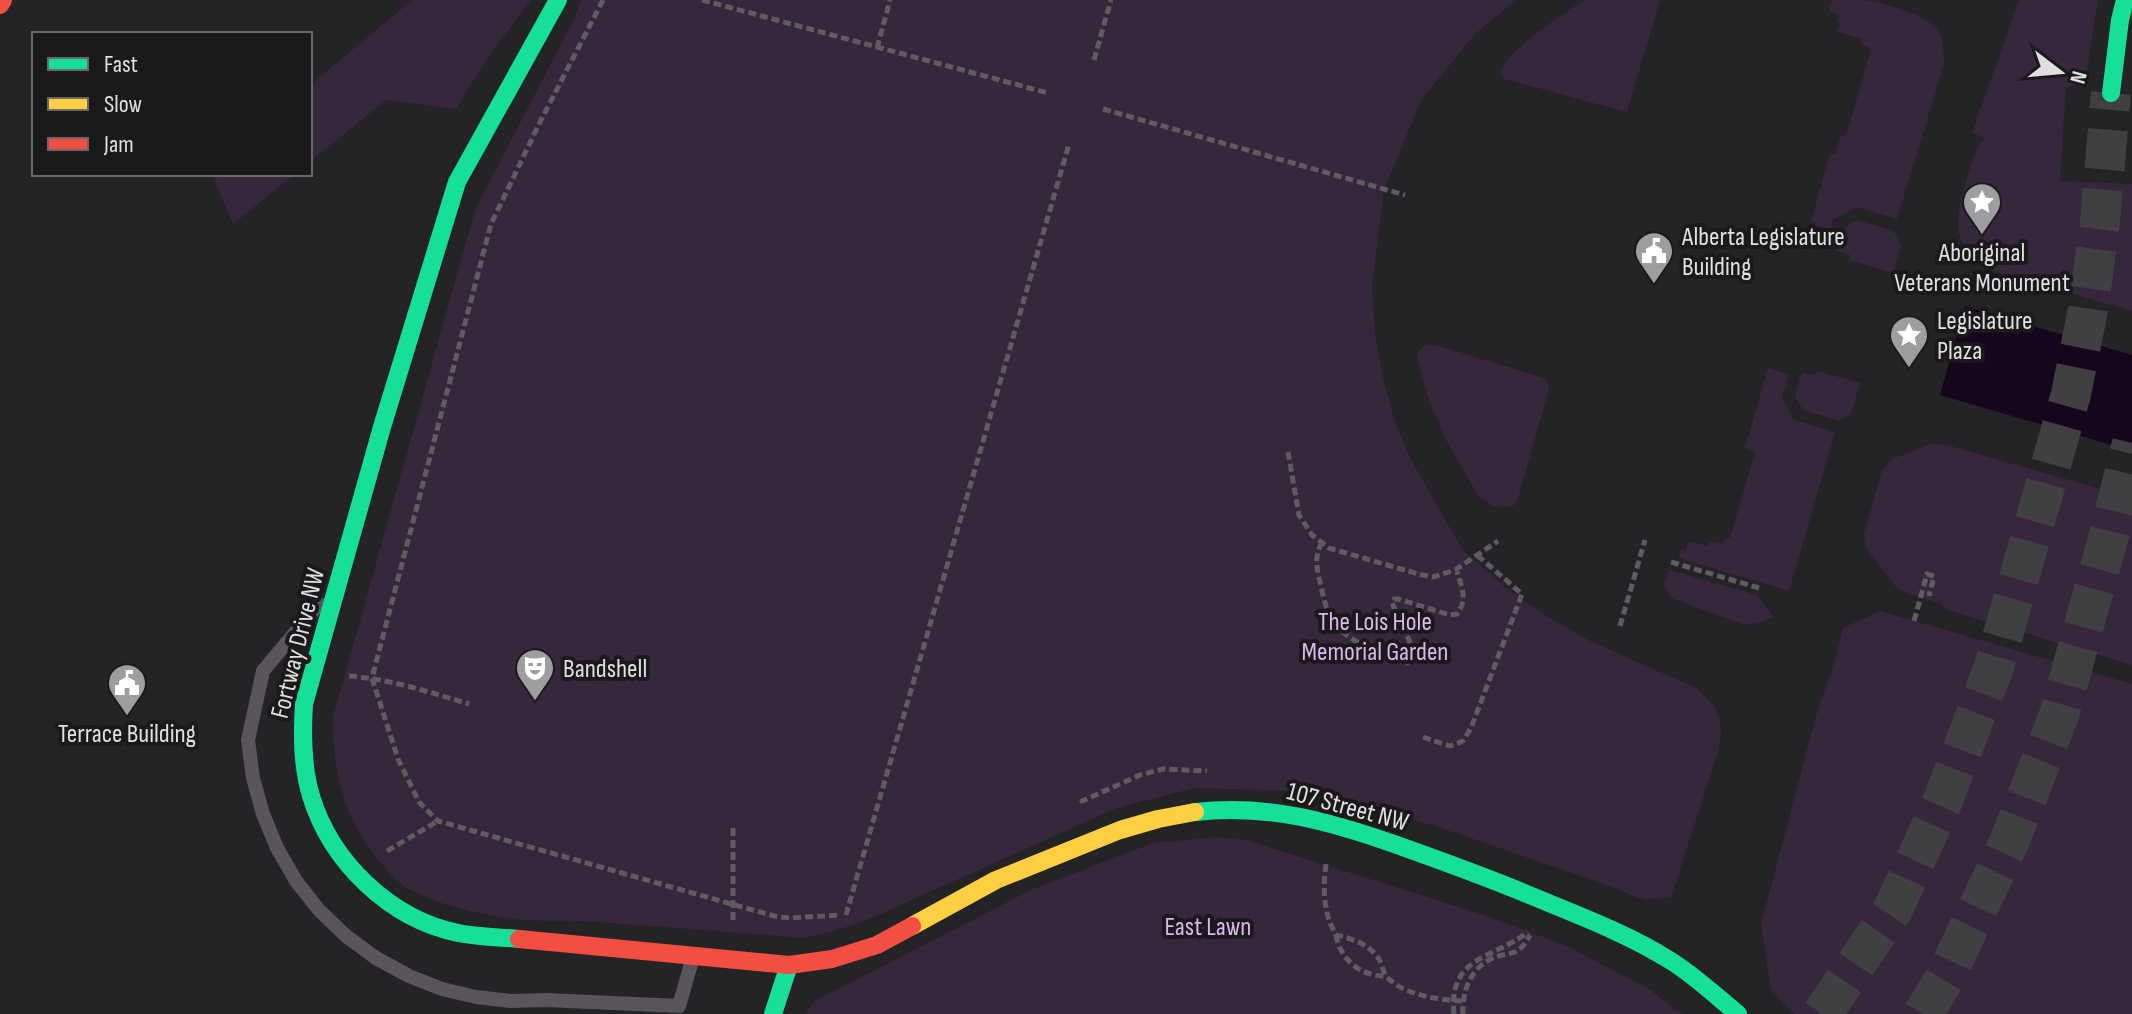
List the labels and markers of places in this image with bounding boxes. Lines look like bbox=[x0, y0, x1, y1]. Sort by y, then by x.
place icon: Aboriginal Veterans Monument bbox=[1961, 181, 2003, 236]
place label: Alberta Legislature Building bbox=[1681, 222, 1845, 283]
public building icon: Alberta Legislature Building bbox=[1633, 230, 1675, 285]
place label: Aboriginal Veterans Monument bbox=[1894, 238, 2070, 299]
place label: Legislature Plaza bbox=[1937, 306, 2032, 367]
place icon: Legislature Plaza bbox=[1888, 314, 1930, 369]
theatre icon: Bandshell bbox=[514, 647, 556, 702]
place label: Bandshell bbox=[563, 654, 647, 685]
public building icon: Terrace Building bbox=[106, 662, 148, 717]
place label: Terrace Building bbox=[58, 719, 196, 750]

